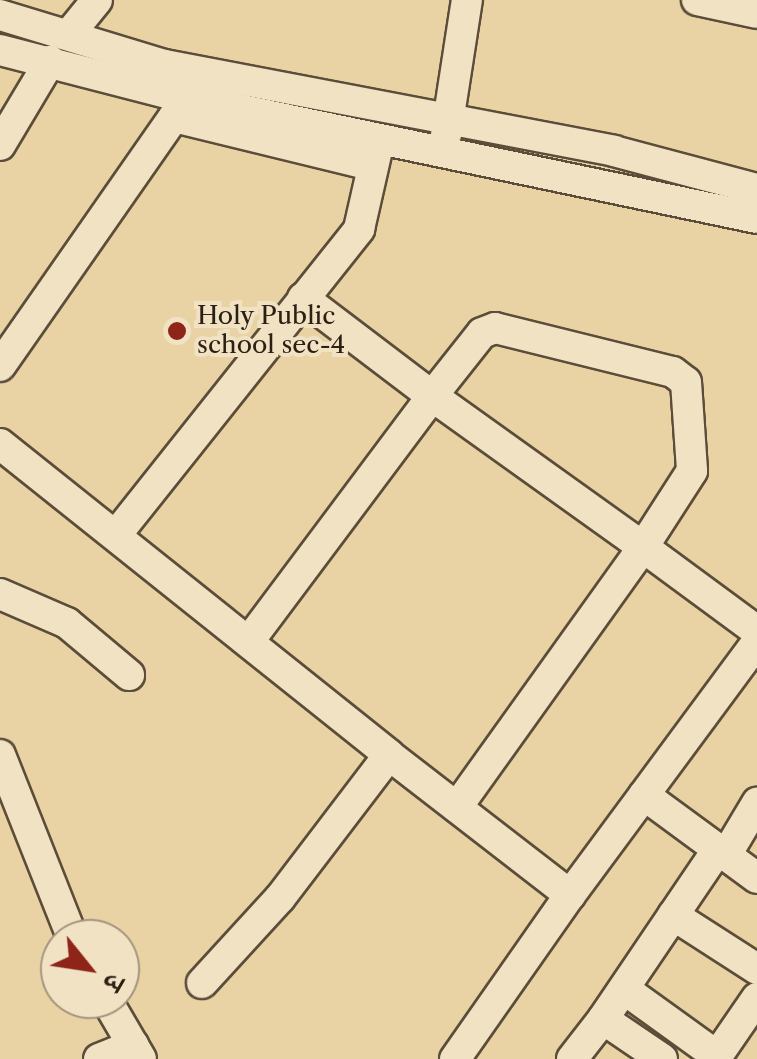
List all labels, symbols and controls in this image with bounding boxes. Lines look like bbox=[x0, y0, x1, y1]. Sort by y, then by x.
place label: Holy Public school sec-4 bbox=[197, 302, 345, 361]
marker: Holy Public school sec-4 bbox=[166, 320, 188, 342]
north arrow bbox=[40, 919, 140, 1019]
text: उ bbox=[96, 968, 133, 998]

